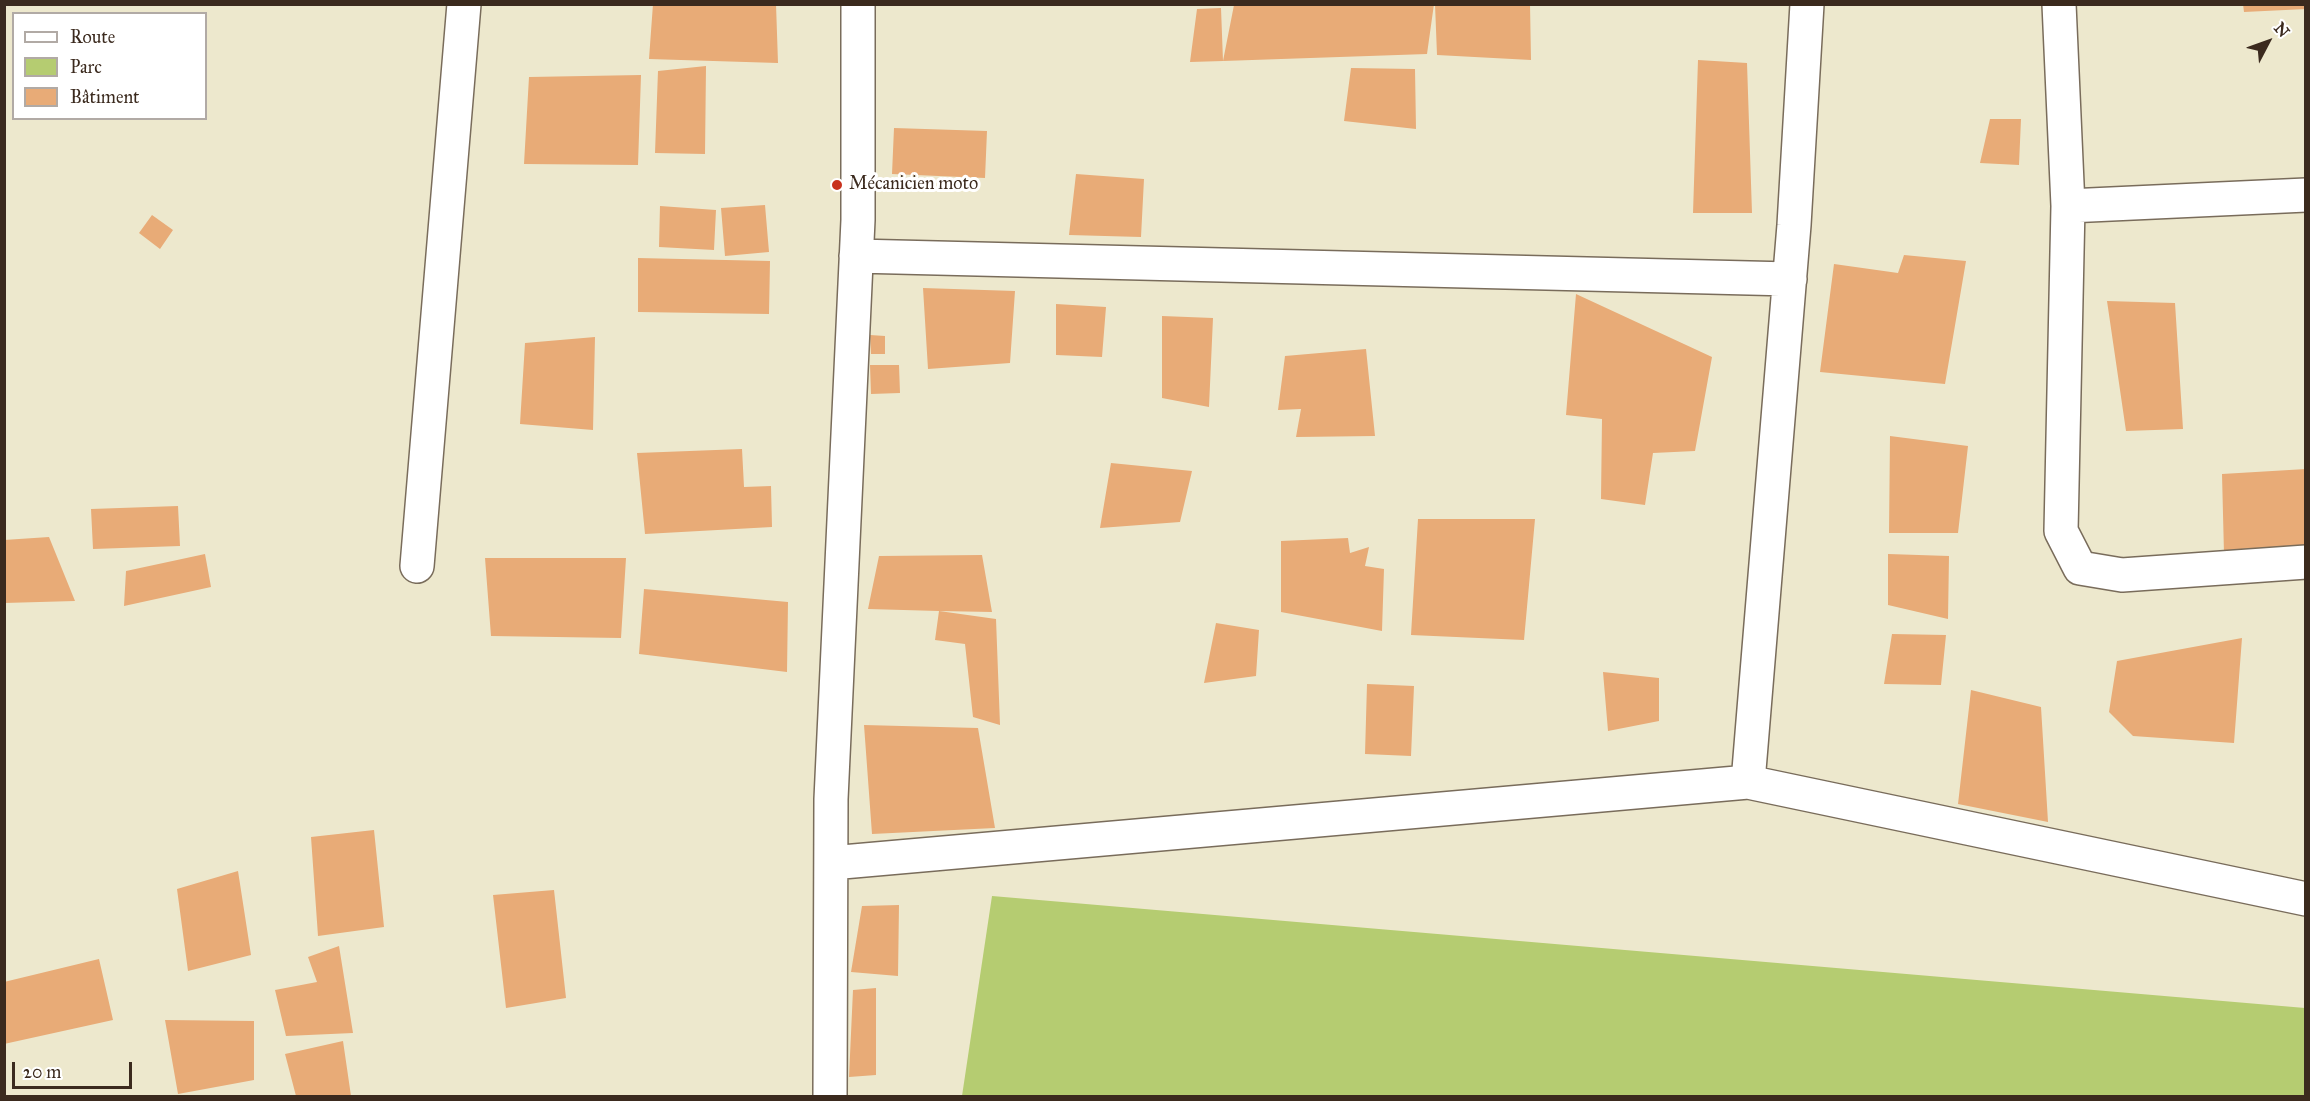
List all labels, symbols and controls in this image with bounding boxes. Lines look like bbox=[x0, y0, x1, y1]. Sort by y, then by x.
legend bbox=[12, 12, 207, 120]
north arrow bbox=[2238, 12, 2298, 72]
text: N bbox=[2270, 19, 2294, 41]
text: Route bbox=[70, 26, 115, 48]
text: Parc bbox=[70, 56, 102, 78]
text: Bâtiment bbox=[70, 86, 139, 108]
place label: Mécanicien moto bbox=[849, 174, 978, 196]
marker: Mécanicien moto bbox=[830, 178, 844, 192]
scale bar bbox=[15, 1050, 135, 1088]
text: 20 m bbox=[23, 1061, 61, 1083]

